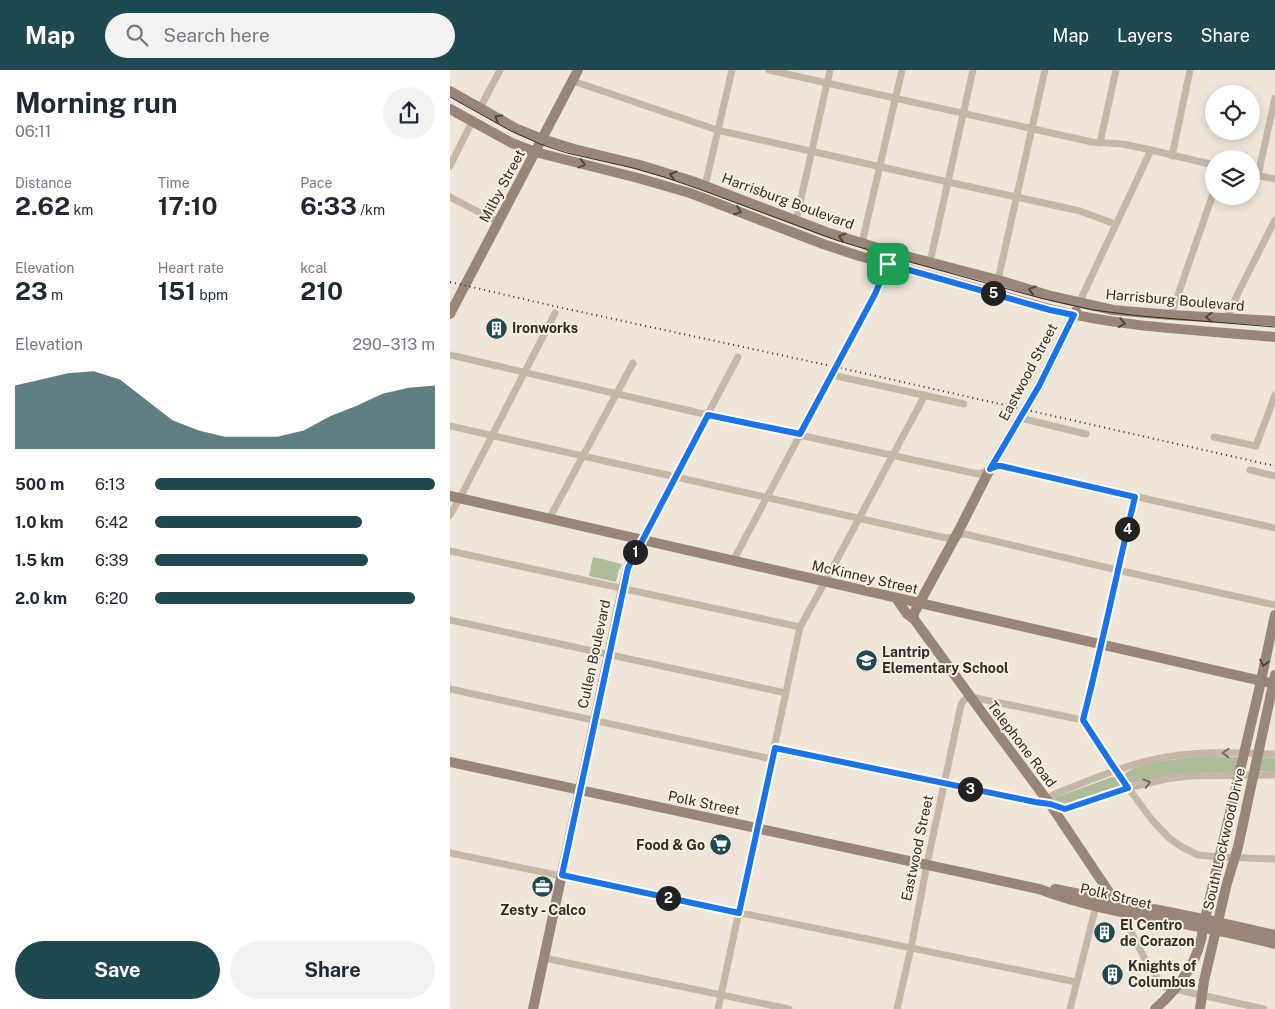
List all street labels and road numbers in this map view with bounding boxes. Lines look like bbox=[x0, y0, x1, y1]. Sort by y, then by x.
street label: Milby Street bbox=[476, 147, 528, 225]
street label: Harrisburg Boulevard bbox=[720, 170, 856, 232]
street label: Harrisburg Boulevard bbox=[1105, 286, 1245, 314]
street label: Eastwood Street bbox=[996, 321, 1060, 423]
street label: McKinney Street bbox=[810, 557, 920, 597]
street label: Cullen Boulevard bbox=[575, 598, 613, 710]
street label: Telephone Road bbox=[984, 698, 1060, 790]
street label: South Lockwood Drive bbox=[1200, 766, 1248, 912]
street label: Polk Street bbox=[667, 788, 741, 818]
street label: Eastwood Street bbox=[898, 794, 936, 902]
street label: Polk Street bbox=[1079, 880, 1153, 912]

